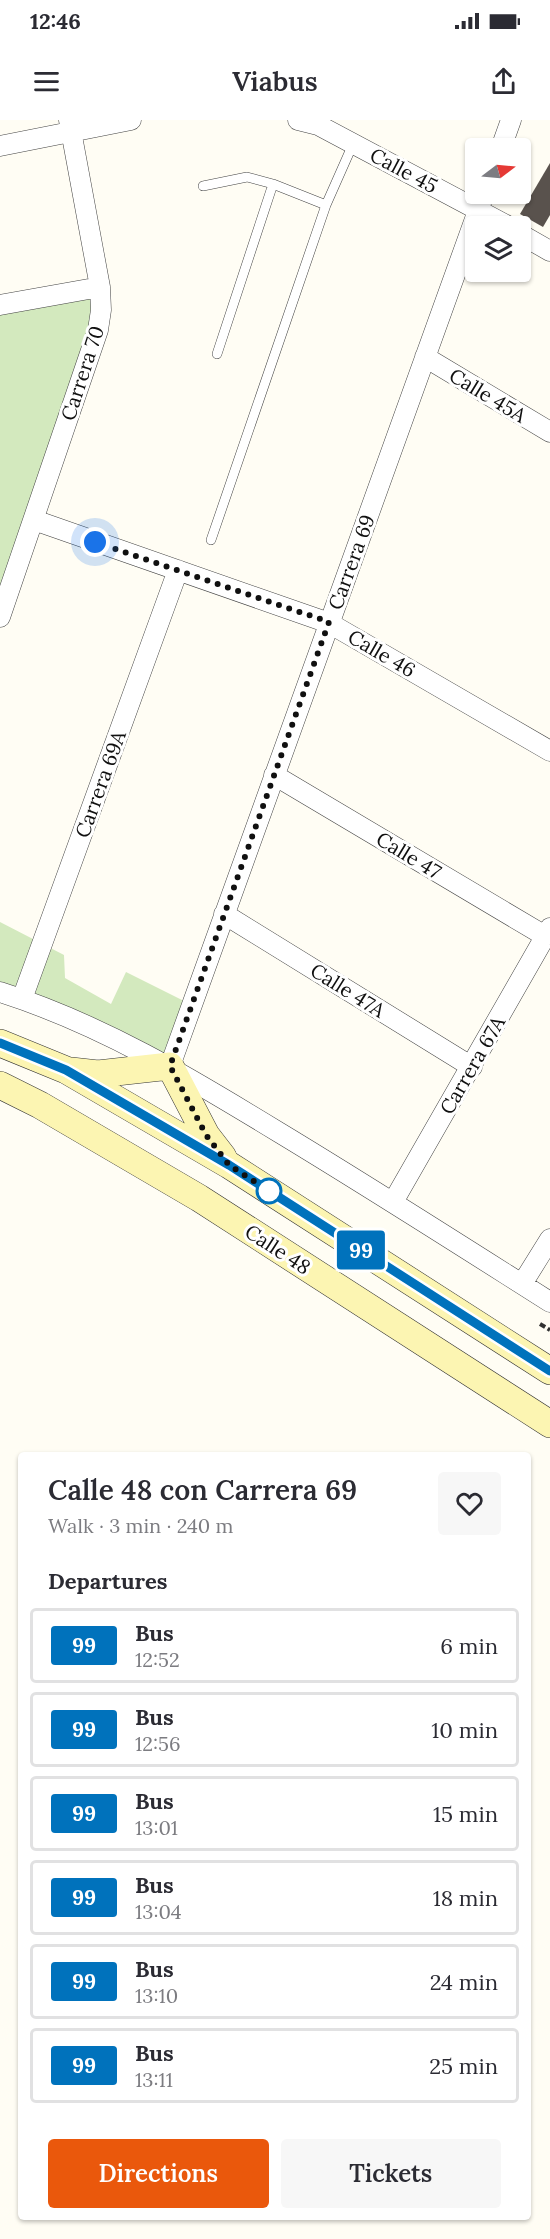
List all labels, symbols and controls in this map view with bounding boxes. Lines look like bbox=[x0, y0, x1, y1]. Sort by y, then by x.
text: 12:46 bbox=[30, 7, 81, 35]
text: Viabus bbox=[232, 64, 318, 98]
icon: menu bbox=[30, 65, 63, 98]
icon: share bbox=[487, 65, 520, 98]
north arrow bbox=[465, 138, 531, 204]
map controls bbox=[465, 138, 531, 282]
street label: Calle 45 bbox=[366, 142, 442, 198]
button: layers bbox=[465, 216, 531, 282]
street label: Carrera 70 bbox=[55, 323, 109, 423]
street label: Calle 45A bbox=[445, 362, 532, 428]
street label: Carrera 69 bbox=[322, 511, 380, 613]
your location bbox=[80, 527, 110, 557]
street label: Calle 46 bbox=[344, 624, 420, 682]
street label: Carrera 69A bbox=[69, 727, 131, 841]
street label: Calle 47 bbox=[372, 826, 446, 884]
street label: Calle 47A bbox=[306, 957, 390, 1023]
street label: Carrera 67A bbox=[434, 1011, 510, 1119]
unlabelled marker bbox=[256, 1178, 282, 1204]
street label: Calle 48 bbox=[240, 1219, 316, 1279]
line badge: 99 bbox=[334, 1230, 388, 1270]
text: 99 bbox=[349, 1237, 373, 1264]
text: Calle 48 con Carrera 69 bbox=[48, 1472, 357, 1508]
button: heart bbox=[438, 1472, 501, 1535]
text: Walk · 3 min · 240 m bbox=[48, 1513, 233, 1538]
text: Departures bbox=[48, 1567, 167, 1595]
text: Bus bbox=[135, 1619, 174, 1647]
text: 99 bbox=[72, 1632, 96, 1659]
text: 6 min bbox=[440, 1632, 498, 1660]
text: 12:52 bbox=[135, 1647, 180, 1672]
text: Bus bbox=[135, 1703, 174, 1731]
text: 99 bbox=[72, 1716, 96, 1743]
text: 10 min bbox=[431, 1716, 498, 1744]
text: 12:56 bbox=[135, 1731, 180, 1756]
text: Bus bbox=[135, 1787, 174, 1815]
text: 99 bbox=[72, 1800, 96, 1827]
text: 15 min bbox=[433, 1800, 498, 1828]
text: 13:01 bbox=[135, 1815, 178, 1840]
text: Bus bbox=[135, 1871, 174, 1899]
text: 99 bbox=[72, 1884, 96, 1911]
text: 18 min bbox=[433, 1884, 498, 1912]
text: 13:04 bbox=[135, 1899, 182, 1924]
text: Bus bbox=[135, 1955, 174, 1983]
text: 99 bbox=[72, 1968, 96, 1995]
text: 24 min bbox=[430, 1968, 498, 1996]
text: 13:10 bbox=[135, 1983, 178, 2008]
text: Bus bbox=[135, 2039, 174, 2067]
text: 99 bbox=[72, 2052, 96, 2079]
text: 25 min bbox=[429, 2052, 498, 2080]
text: 13:11 bbox=[135, 2067, 173, 2092]
button: Directions bbox=[48, 2139, 269, 2208]
button: Tickets bbox=[281, 2139, 501, 2208]

